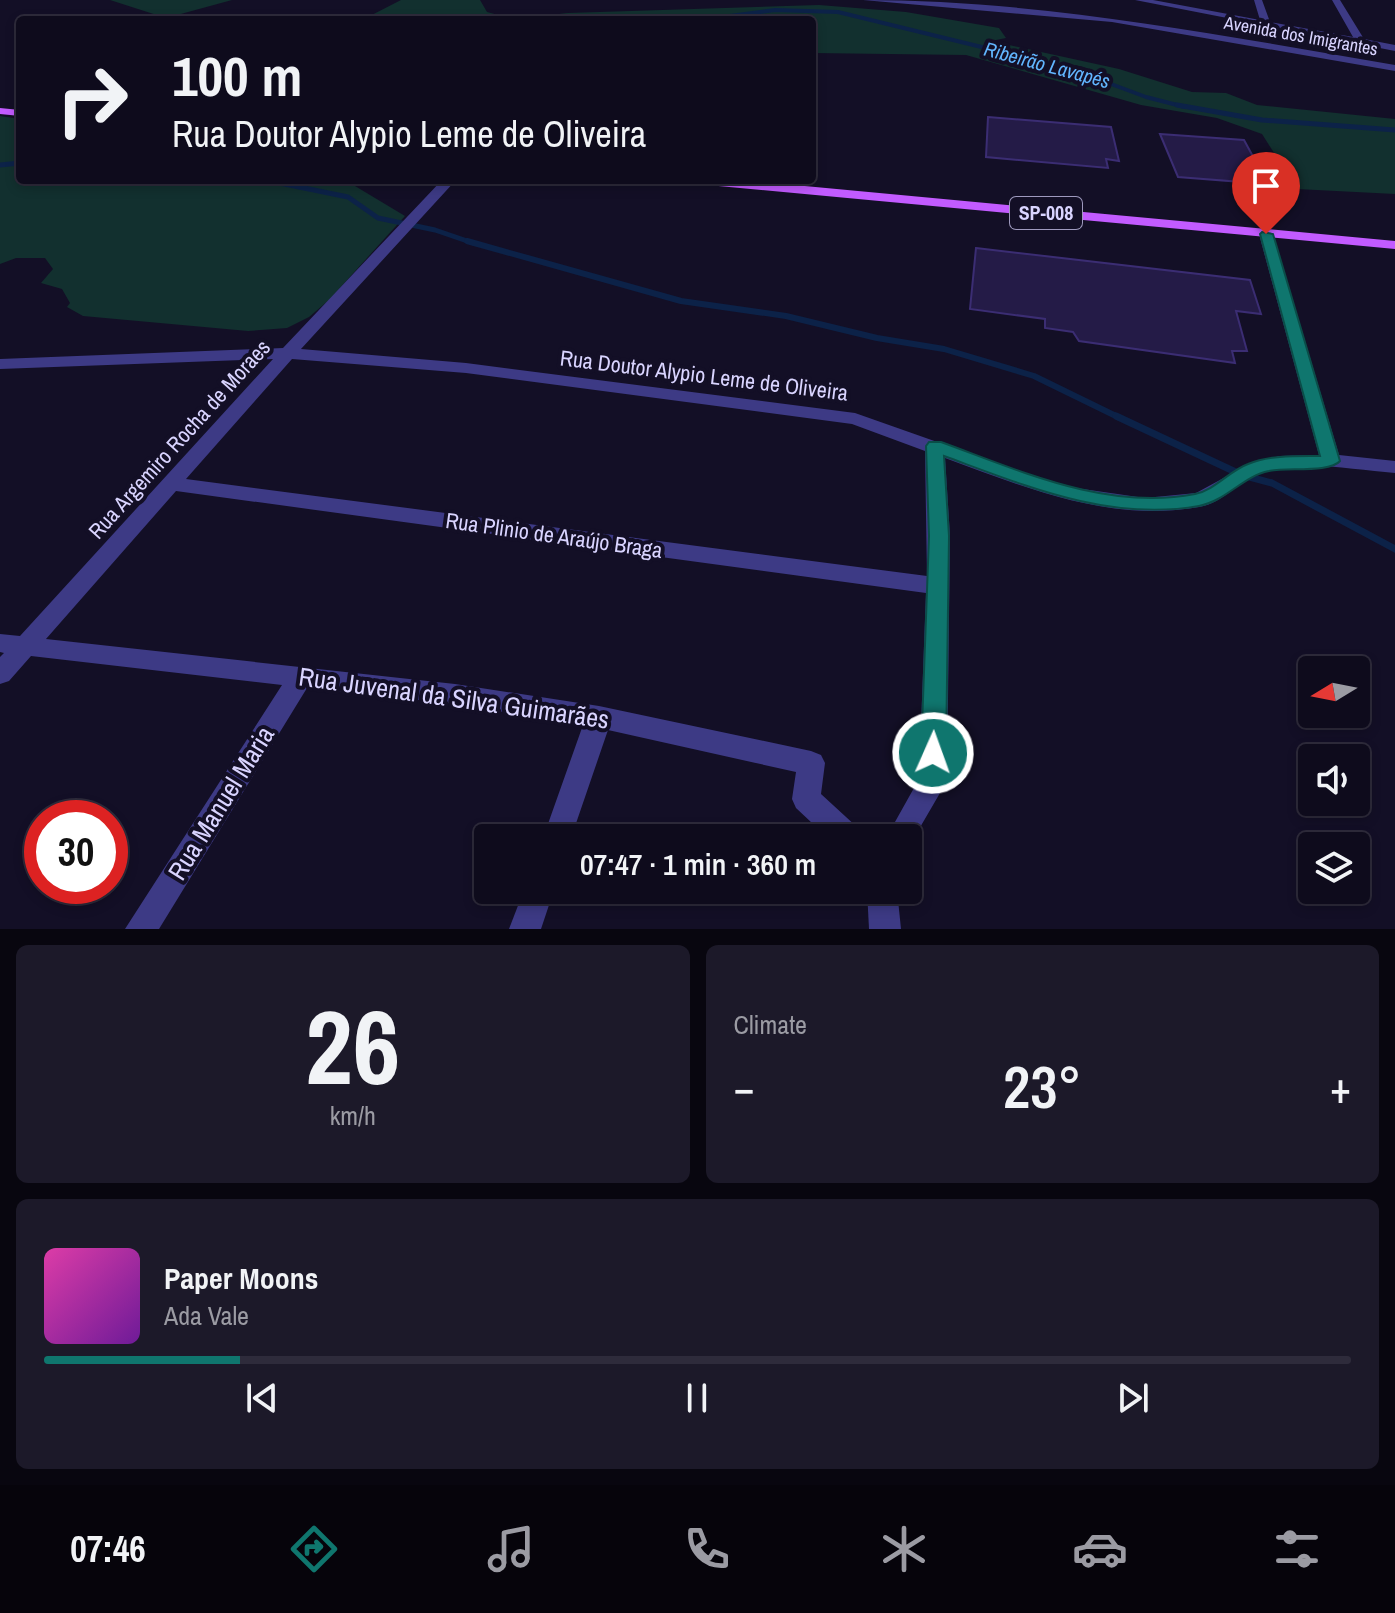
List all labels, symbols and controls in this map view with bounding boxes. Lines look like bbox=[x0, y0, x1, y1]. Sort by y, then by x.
street label: Avenida dos Imigrantes bbox=[1221, 10, 1380, 61]
water label: Ribeirão Lavapés bbox=[981, 35, 1113, 94]
text: 100 m bbox=[172, 38, 302, 113]
icon: right bbox=[40, 48, 144, 152]
text: Rua Doutor Alypio Leme de Oliveira bbox=[172, 110, 646, 158]
pin bbox=[1232, 152, 1300, 234]
icon: arrive bbox=[1244, 164, 1288, 208]
road number: SP-008 bbox=[1010, 197, 1082, 229]
street label: Rua Argemiro Rocha de Moraes bbox=[81, 333, 277, 545]
street label: Rua Doutor Alypio Leme de Oliveira bbox=[558, 342, 850, 408]
street label: Rua Plinio de Araújo Braga bbox=[444, 505, 664, 565]
north arrow bbox=[1298, 656, 1370, 728]
map controls bbox=[1298, 656, 1370, 904]
street label: Rua Juvenal da Silva Guimarães bbox=[297, 658, 611, 737]
position arrow bbox=[891, 711, 975, 795]
street label: Rua Manuel Maria bbox=[159, 719, 282, 886]
button: sound bbox=[1298, 744, 1370, 816]
speed limit sign: 30 bbox=[24, 800, 128, 904]
button: layers bbox=[1298, 832, 1370, 904]
text: 07:47 · 1 min · 360 m bbox=[580, 844, 816, 884]
text: 26 bbox=[305, 976, 400, 1116]
text: Climate bbox=[734, 1007, 807, 1042]
text: 23° bbox=[1003, 1046, 1082, 1127]
text: − bbox=[734, 1057, 755, 1117]
text: + bbox=[1330, 1057, 1351, 1117]
text: km/h bbox=[330, 1098, 376, 1133]
text: Paper Moons bbox=[164, 1258, 318, 1298]
text: Ada Vale bbox=[164, 1298, 249, 1333]
icon: previous bbox=[240, 1376, 284, 1420]
icon: pause bbox=[675, 1376, 719, 1420]
icon: next bbox=[1111, 1376, 1155, 1420]
icon: directions bbox=[286, 1521, 342, 1577]
icon: music bbox=[483, 1521, 539, 1577]
icon: phone bbox=[679, 1521, 735, 1577]
icon: climate bbox=[876, 1521, 932, 1577]
icon: car bbox=[1072, 1521, 1128, 1577]
icon: filters bbox=[1269, 1521, 1325, 1577]
text: 07:46 bbox=[70, 1525, 146, 1573]

